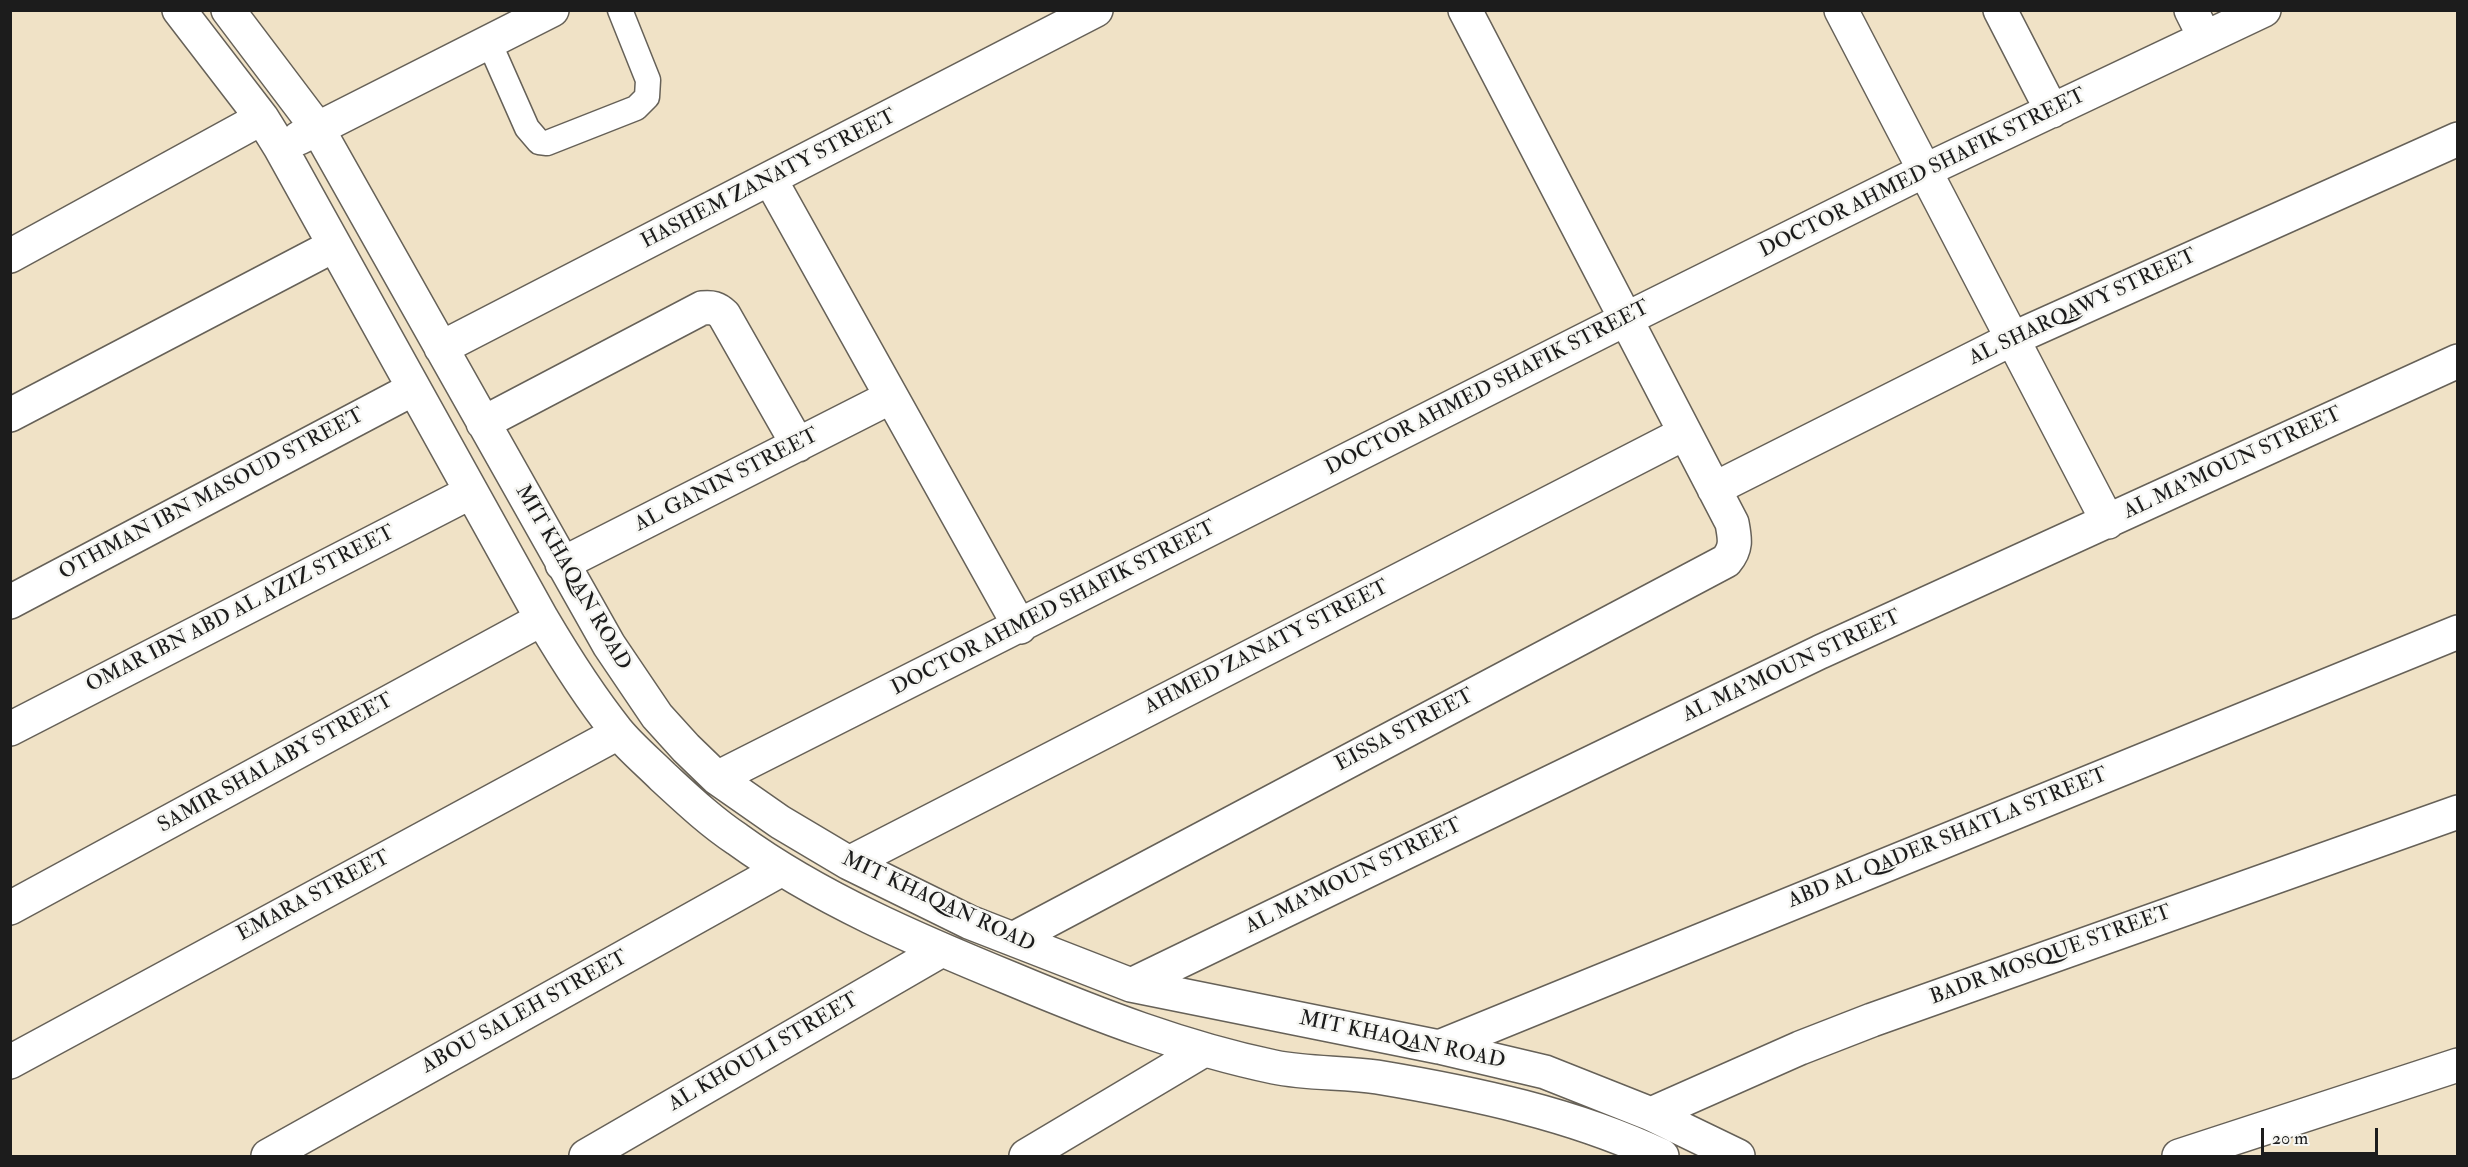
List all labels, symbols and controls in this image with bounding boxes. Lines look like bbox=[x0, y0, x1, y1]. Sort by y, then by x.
street label: DOCTOR AHMED SHAFIK STREET bbox=[1756, 84, 2090, 264]
street label: HASHEM ZANATY STREET bbox=[638, 105, 900, 255]
street label: AL SHARQAWY STREET bbox=[1965, 244, 2201, 372]
street label: DOCTOR AHMED SHAFIK STREET bbox=[1322, 296, 1654, 482]
street label: AL MA'MOUN STREET bbox=[2120, 402, 2346, 526]
street label: OTHMAN IBN MASOUD STREET bbox=[55, 404, 369, 586]
street label: AL GANIN STREET bbox=[631, 424, 823, 538]
street label: MIT KHAQAN ROAD bbox=[509, 481, 635, 675]
street label: DOCTOR AHMED SHAFIK STREET bbox=[888, 516, 1220, 702]
street label: OMAR IBN ABD AL AZIZ STREET bbox=[83, 521, 399, 699]
street label: AHMED ZANATY STREET bbox=[1141, 575, 1393, 721]
street label: AL MA'MOUN STREET bbox=[1679, 605, 1905, 729]
street label: EISSA STREET bbox=[1332, 684, 1478, 778]
street label: SAMIR SHALABY STREET bbox=[154, 689, 398, 839]
street label: ABD AL QADER SHATLA STREET bbox=[1785, 763, 2111, 915]
street label: AL MA'MOUN STREET bbox=[1242, 814, 1466, 940]
street label: EMARA STREET bbox=[233, 846, 395, 948]
street label: MIT KHAQAN ROAD bbox=[838, 847, 1038, 959]
street label: BADR MOSQUE STREET bbox=[1927, 901, 2175, 1011]
street label: ABOU SALEH STREET bbox=[418, 946, 632, 1080]
street label: AL KHOULI STREET bbox=[664, 988, 864, 1118]
street label: MIT KHAQAN ROAD bbox=[1297, 1007, 1507, 1075]
scale bar bbox=[2264, 1116, 2381, 1154]
text: 20 m bbox=[2272, 1127, 2308, 1150]

